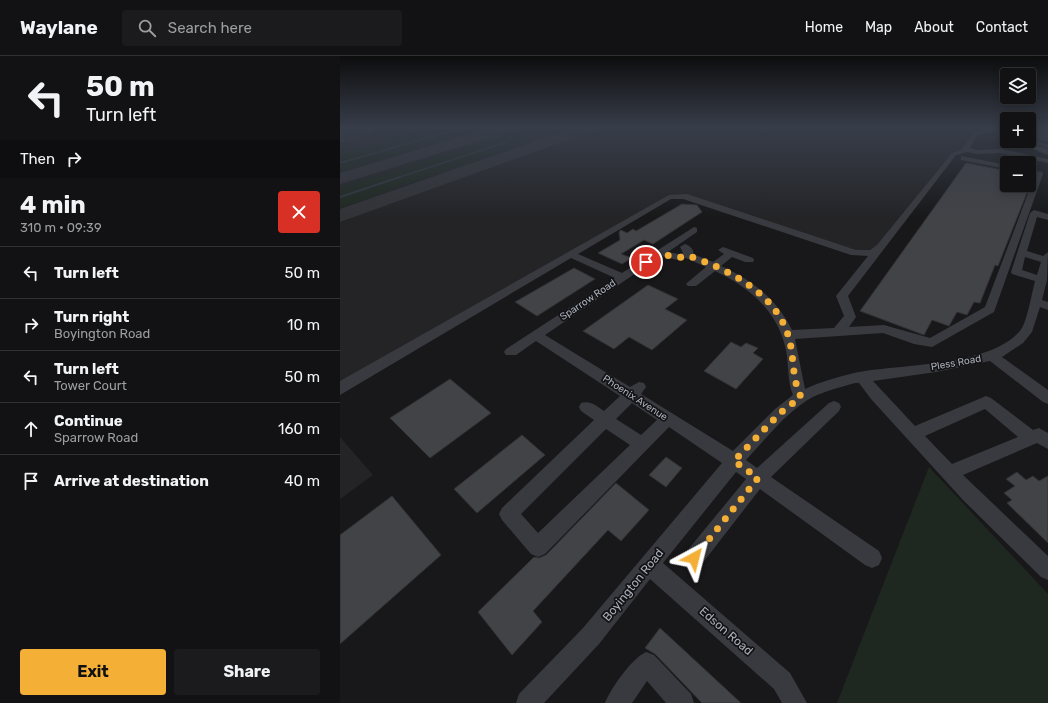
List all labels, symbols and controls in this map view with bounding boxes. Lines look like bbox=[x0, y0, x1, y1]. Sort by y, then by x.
search box bbox=[122, 10, 402, 46]
text: Waylane bbox=[20, 16, 98, 39]
icon: search bbox=[136, 17, 158, 39]
text: Search here bbox=[168, 19, 252, 37]
text: Home bbox=[805, 19, 843, 36]
text: Map bbox=[865, 19, 892, 36]
text: About bbox=[914, 19, 954, 36]
text: Contact bbox=[976, 19, 1028, 36]
map controls bbox=[1000, 68, 1036, 192]
button: layers bbox=[1000, 68, 1036, 104]
text: 50 m bbox=[86, 70, 155, 103]
icon: left bbox=[20, 72, 72, 124]
text: Turn left bbox=[86, 104, 156, 126]
button: + bbox=[1000, 112, 1036, 148]
icon: right bbox=[63, 148, 85, 170]
text: Then bbox=[20, 150, 55, 168]
button: − bbox=[1000, 156, 1036, 192]
text: 4 min bbox=[20, 191, 86, 219]
button: close bbox=[278, 191, 320, 233]
text: 310 m · 09:39 bbox=[20, 220, 102, 235]
pin bbox=[629, 245, 663, 279]
icon: arrive bbox=[635, 251, 657, 273]
icon: left bbox=[20, 262, 42, 284]
text: Turn left bbox=[54, 264, 119, 282]
text: 50 m bbox=[285, 264, 320, 282]
street label: Sparrow Road bbox=[558, 277, 618, 323]
text: Turn right bbox=[54, 308, 129, 326]
icon: right bbox=[20, 314, 42, 336]
text: 10 m bbox=[287, 316, 320, 334]
text: Boyington Road bbox=[54, 326, 150, 341]
street label: Pless Road bbox=[930, 353, 982, 373]
text: Turn left bbox=[54, 360, 119, 378]
icon: left bbox=[20, 366, 42, 388]
text: 50 m bbox=[285, 368, 320, 386]
street label: Phoenix Avenue bbox=[600, 373, 670, 424]
text: Tower Court bbox=[54, 378, 127, 393]
text: Continue bbox=[54, 412, 123, 430]
icon: ahead bbox=[20, 418, 42, 440]
text: 160 m bbox=[278, 420, 320, 438]
text: Sparrow Road bbox=[54, 430, 138, 445]
icon: arrive bbox=[20, 470, 42, 492]
text: Arrive at destination bbox=[54, 472, 209, 490]
text: 40 m bbox=[284, 472, 320, 490]
position arrow bbox=[673, 537, 715, 579]
street label: Boyington Road bbox=[600, 546, 666, 624]
street label: Edson Road bbox=[696, 604, 756, 658]
button: Exit bbox=[20, 649, 166, 695]
button: Share bbox=[174, 649, 320, 695]

